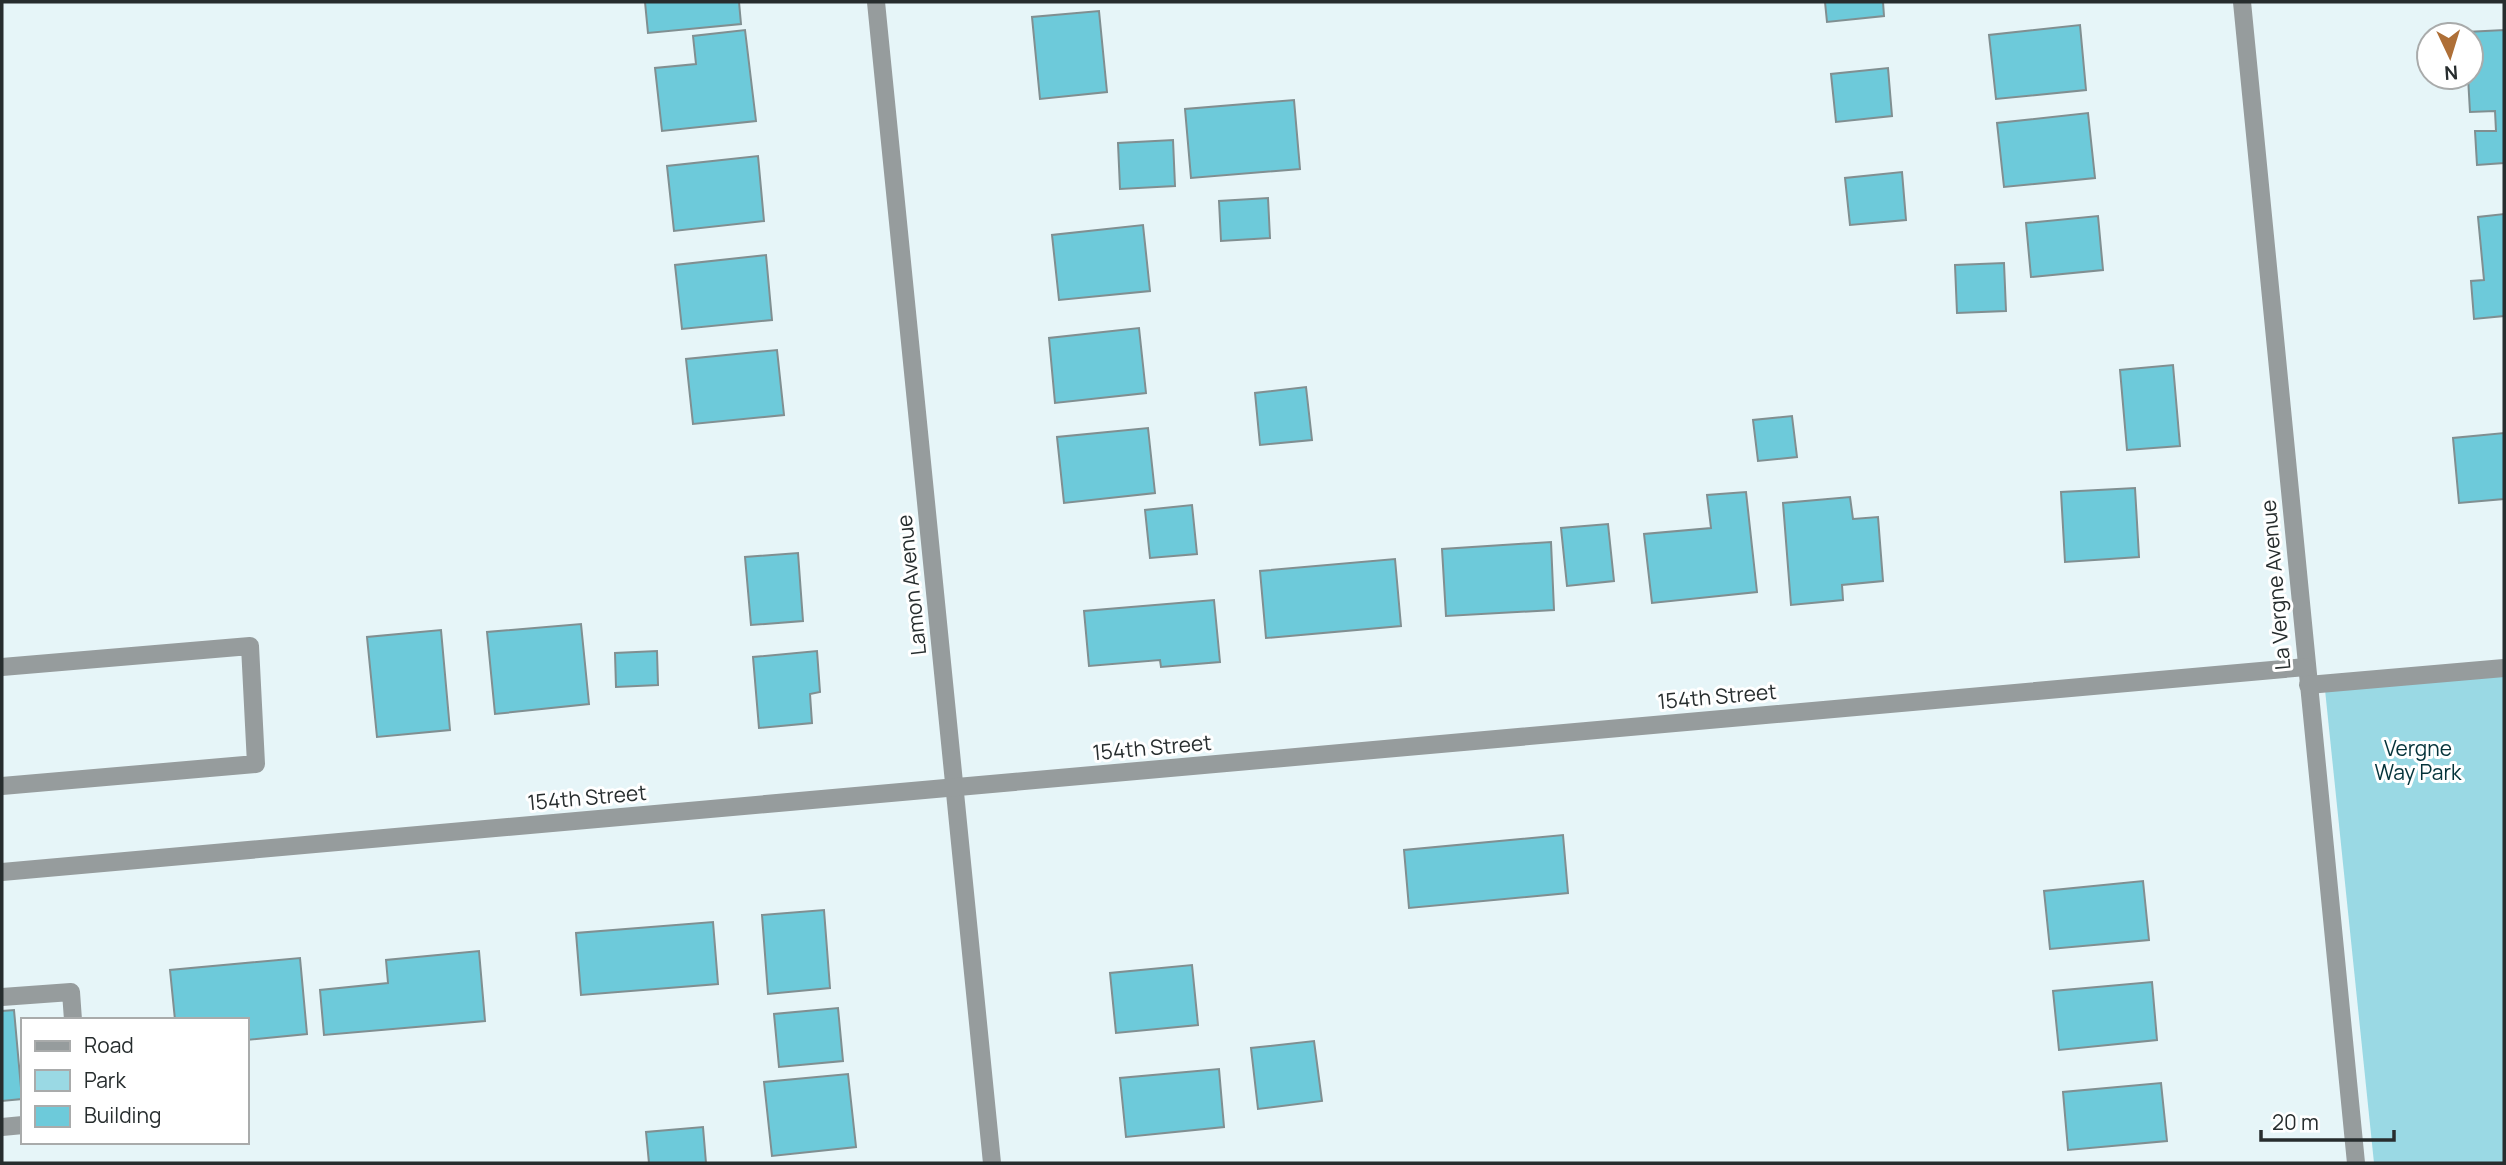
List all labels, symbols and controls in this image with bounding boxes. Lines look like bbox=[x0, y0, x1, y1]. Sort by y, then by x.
north arrow bbox=[2415, 21, 2485, 91]
text: N bbox=[2443, 60, 2459, 86]
street label: La Vergne Avenue bbox=[2254, 499, 2296, 671]
street label: Lamon Avenue bbox=[890, 513, 932, 657]
street label: 154th Street bbox=[1656, 677, 1778, 715]
street label: 154th Street bbox=[1091, 728, 1213, 766]
park label: Vergne Way Park bbox=[2375, 734, 2462, 786]
street label: 154th Street bbox=[526, 778, 648, 816]
legend bbox=[21, 1018, 248, 1144]
text: Road bbox=[84, 1031, 134, 1059]
text: Park bbox=[84, 1066, 126, 1094]
scale bar bbox=[2261, 1098, 2394, 1142]
text: Building bbox=[84, 1101, 161, 1129]
text: 20 m bbox=[2272, 1108, 2319, 1136]

